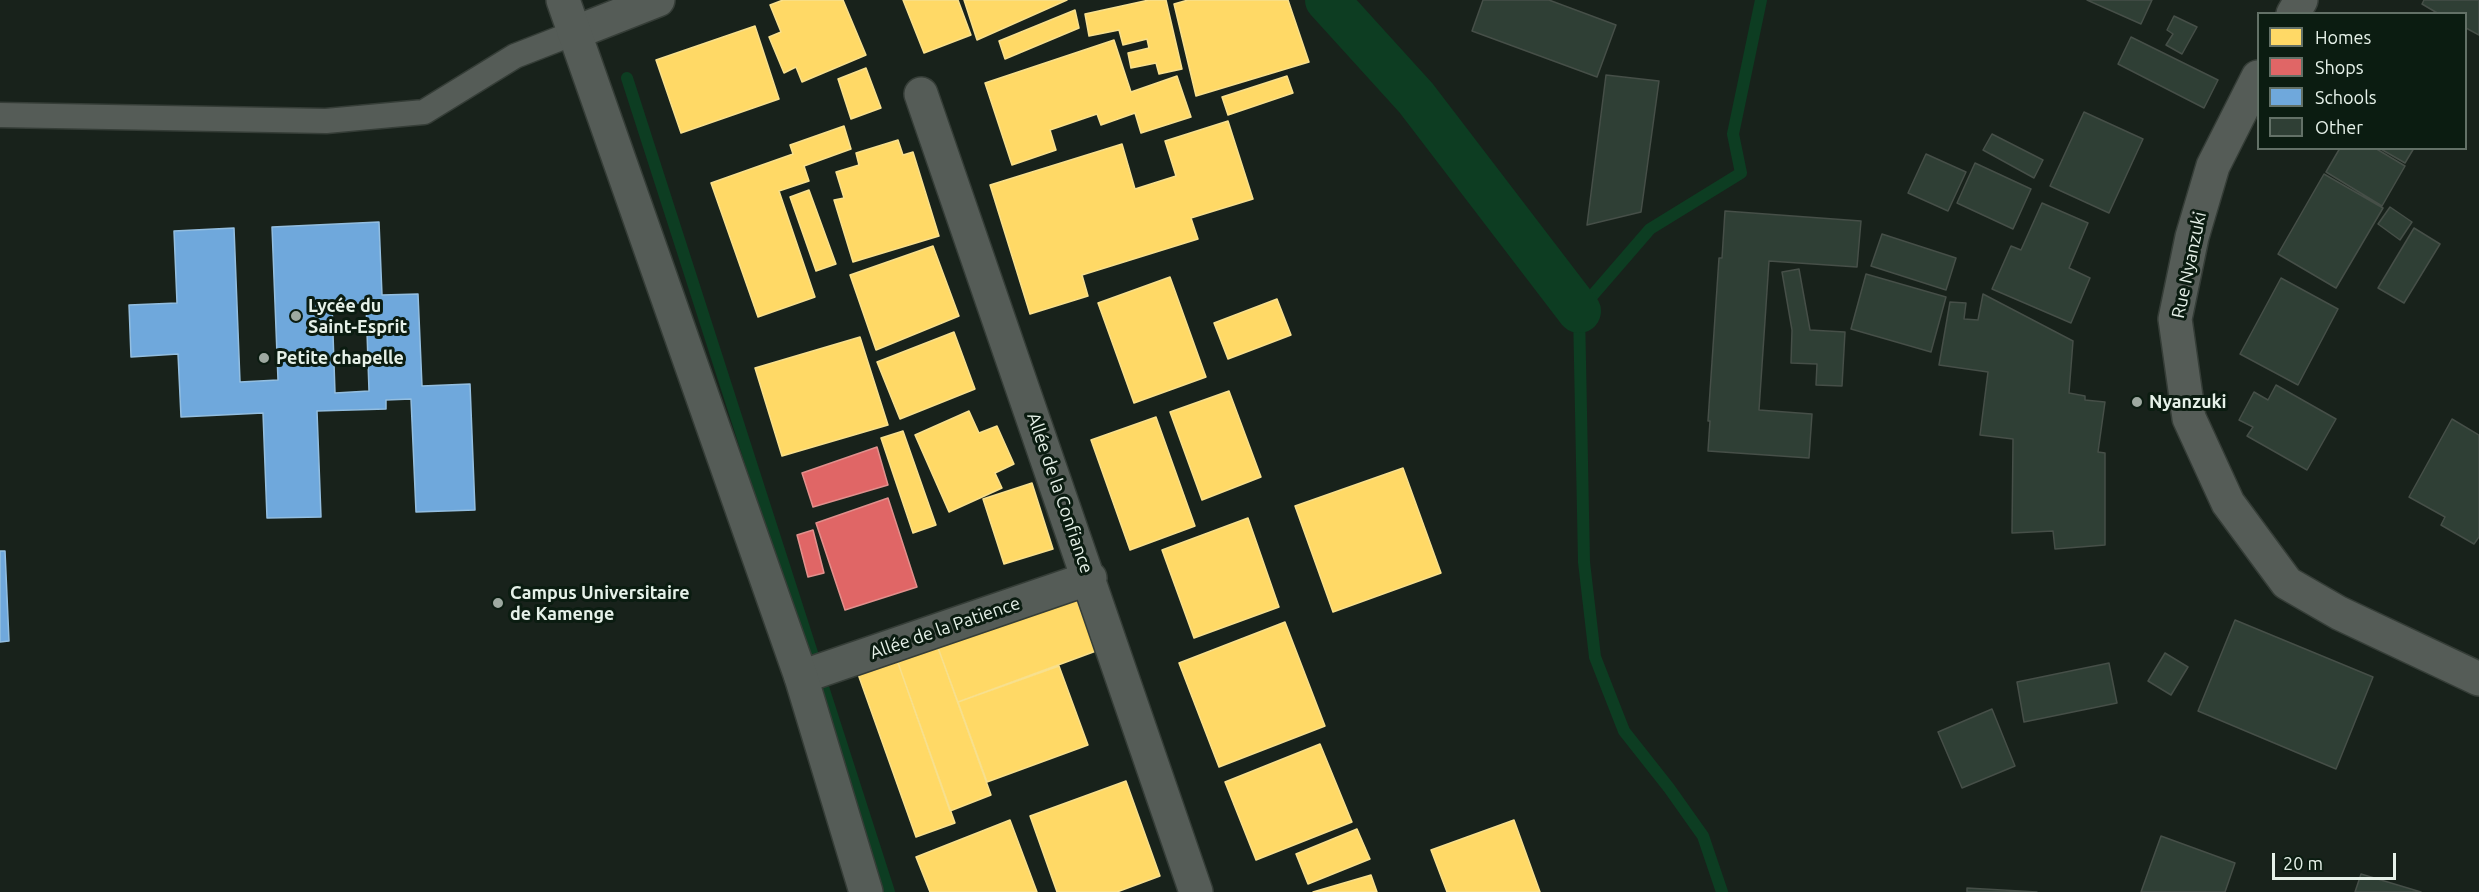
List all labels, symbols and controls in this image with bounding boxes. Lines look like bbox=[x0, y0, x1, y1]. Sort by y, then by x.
legend bbox=[2257, 12, 2467, 150]
text: Homes bbox=[2315, 27, 2371, 47]
text: Shops bbox=[2315, 57, 2364, 77]
text: Schools bbox=[2315, 87, 2377, 107]
text: Other bbox=[2315, 117, 2363, 137]
street label: Rue Nyanzuki bbox=[2167, 210, 2211, 320]
place label: Lycée du Saint-Esprit bbox=[308, 295, 407, 338]
marker: Lycée du Saint-Esprit bbox=[289, 309, 303, 323]
place label: Petite chapelle bbox=[276, 347, 404, 369]
marker: Petite chapelle bbox=[257, 351, 271, 365]
place label: Nyanzuki bbox=[2149, 391, 2227, 413]
marker: Nyanzuki bbox=[2130, 395, 2144, 409]
street label: Allée de la Confiance bbox=[1022, 410, 1098, 576]
place label: Campus Universitaire de Kamenge bbox=[510, 582, 690, 624]
street label: Allée de la Patience bbox=[867, 592, 1023, 664]
marker: Campus Universitaire de Kamenge bbox=[491, 596, 505, 610]
scale bar bbox=[2275, 841, 2400, 879]
text: 20 m bbox=[2283, 853, 2323, 873]

